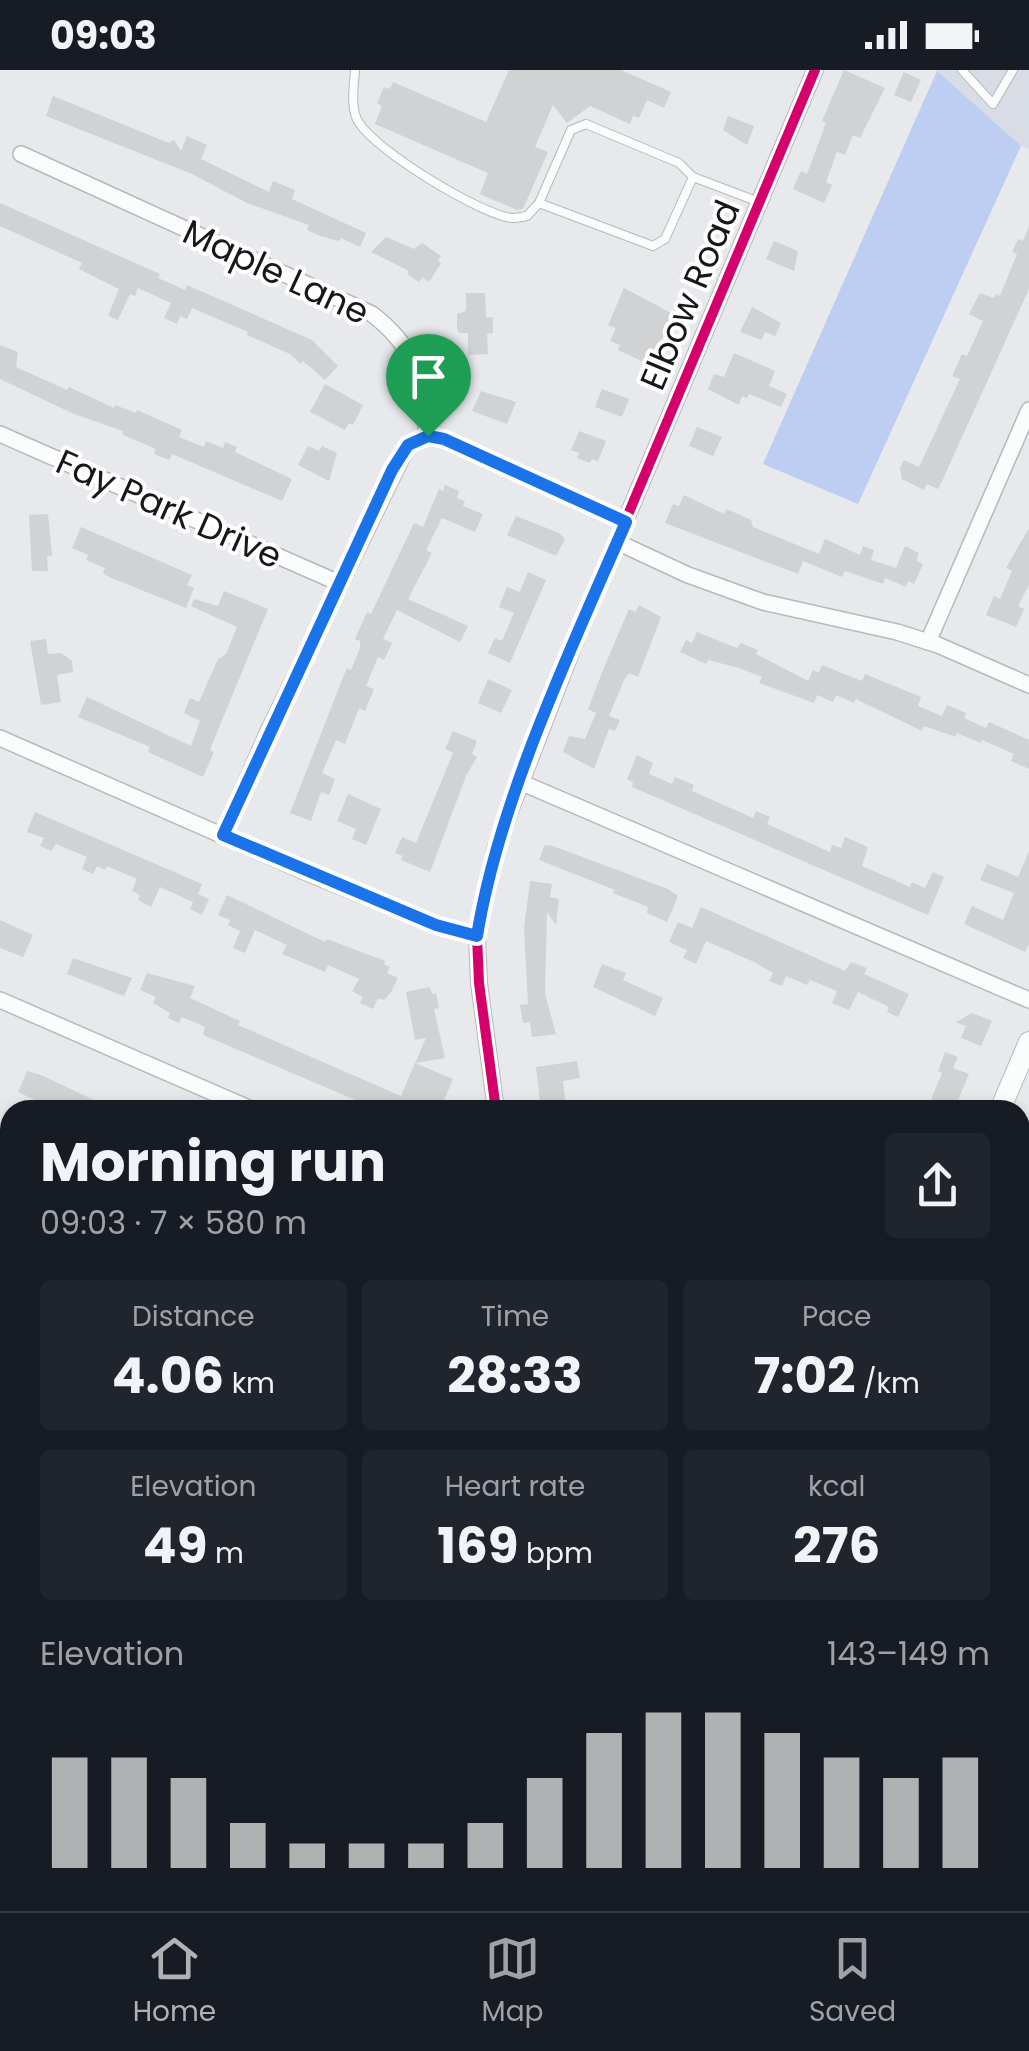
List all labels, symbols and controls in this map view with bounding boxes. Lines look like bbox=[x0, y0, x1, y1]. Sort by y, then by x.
text: 09:03 bbox=[50, 9, 157, 62]
street label: Elbow Road bbox=[628, 192, 751, 397]
street label: Maple Lane bbox=[175, 207, 377, 336]
pin bbox=[386, 334, 471, 437]
icon: arrive bbox=[401, 349, 456, 404]
street label: Fay Park Drive bbox=[48, 437, 290, 580]
text: Morning run bbox=[40, 1123, 386, 1200]
button: share bbox=[885, 1133, 990, 1238]
text: 09:03 · 7 × 580 m bbox=[40, 1200, 307, 1245]
text: Distance bbox=[132, 1297, 255, 1336]
text: Time bbox=[481, 1297, 549, 1336]
text: Pace bbox=[802, 1297, 871, 1336]
text: 4.06 bbox=[112, 1340, 224, 1411]
text: 28:33 bbox=[447, 1340, 583, 1411]
text: 7:02 bbox=[754, 1340, 856, 1411]
text: km bbox=[224, 1364, 275, 1403]
text: /km bbox=[856, 1364, 920, 1403]
text: Elevation bbox=[130, 1467, 256, 1506]
text: Heart rate bbox=[445, 1467, 585, 1506]
text: kcal bbox=[808, 1467, 865, 1506]
text: 49 bbox=[143, 1510, 207, 1581]
text: 169 bbox=[437, 1510, 519, 1581]
text: 276 bbox=[793, 1510, 880, 1581]
text: m bbox=[207, 1534, 244, 1573]
text: bpm bbox=[519, 1534, 593, 1573]
text: Elevation bbox=[40, 1631, 184, 1676]
text: 143–149 m bbox=[827, 1631, 990, 1676]
tab: Home bbox=[133, 1931, 216, 2033]
tab: Map bbox=[482, 1931, 544, 2033]
tab: Saved bbox=[809, 1931, 896, 2033]

